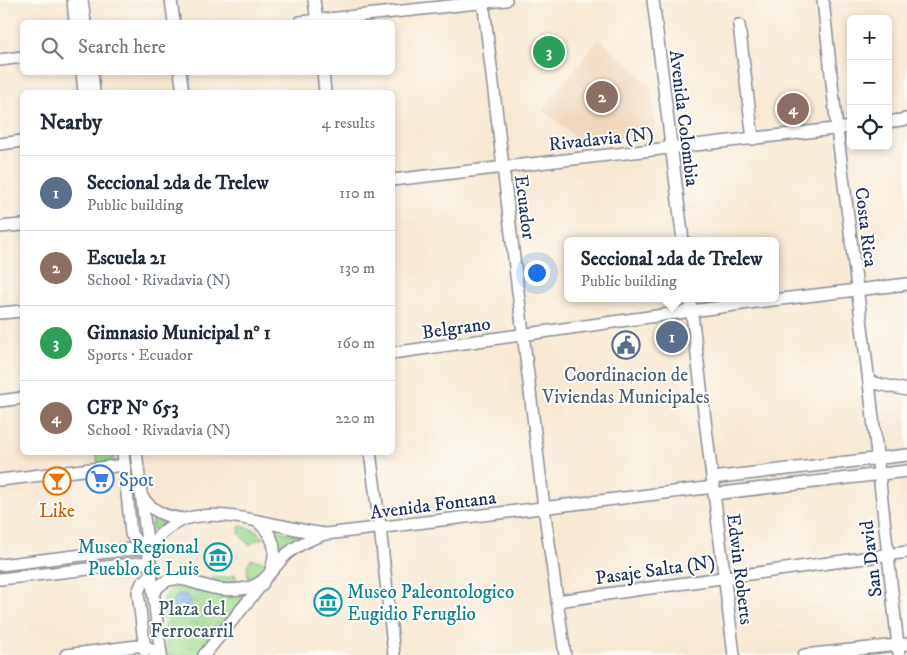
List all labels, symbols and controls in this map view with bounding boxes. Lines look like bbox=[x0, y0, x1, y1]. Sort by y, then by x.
map controls bbox=[847, 15, 892, 150]
button: + bbox=[847, 15, 892, 60]
search box bbox=[20, 20, 395, 75]
pin: 3 bbox=[533, 33, 565, 71]
icon: search bbox=[38, 34, 66, 62]
text: Search here bbox=[78, 36, 166, 59]
street label: Avenida Colombia bbox=[664, 49, 703, 188]
button: − bbox=[847, 60, 892, 105]
pin: 2 bbox=[586, 78, 618, 116]
pin: 4 bbox=[777, 90, 809, 128]
button: locate bbox=[847, 105, 892, 150]
text: Nearby bbox=[40, 110, 102, 136]
text: 4 results bbox=[322, 113, 375, 133]
street label: Rivadavia (N) bbox=[548, 123, 655, 156]
text: Seccional 2da de Trelew bbox=[87, 172, 269, 195]
street label: Ecuador bbox=[509, 174, 540, 241]
text: 1 bbox=[53, 183, 59, 203]
text: 110 m bbox=[339, 183, 375, 203]
street label: Costa Rica bbox=[849, 186, 882, 268]
text: Public building bbox=[87, 195, 183, 215]
popup bbox=[564, 237, 779, 302]
text: Escuela 21 bbox=[87, 247, 166, 270]
text: Seccional 2da de Trelew bbox=[581, 248, 762, 271]
text: 2 bbox=[52, 258, 60, 278]
text: 130 m bbox=[339, 258, 375, 278]
your location bbox=[524, 260, 550, 286]
text: School · Rivadavia (N) bbox=[87, 270, 230, 290]
text: Public building bbox=[581, 271, 677, 291]
street label: Belgrano bbox=[420, 312, 492, 345]
pin: 1 bbox=[656, 318, 688, 356]
text: Gimnasio Municipal n° 1 bbox=[87, 322, 271, 345]
public building icon: Coordinacion de Viviendas Municipales bbox=[611, 330, 641, 360]
text: 3 bbox=[53, 333, 59, 353]
text: 160 m bbox=[337, 333, 375, 353]
text: Sports · Ecuador bbox=[87, 345, 193, 365]
place label: Coordinacion de Viviendas Municipales bbox=[541, 364, 710, 409]
text: CFP N° 653 bbox=[87, 397, 179, 420]
text: 4 bbox=[51, 408, 61, 428]
text: 220 m bbox=[335, 408, 375, 428]
text: School · Rivadavia (N) bbox=[87, 420, 230, 440]
supermarket icon: Spot bbox=[85, 464, 115, 494]
bar icon: Like bbox=[42, 466, 72, 496]
place label: Spot bbox=[119, 469, 154, 492]
street label: Avenida Fontana bbox=[369, 486, 497, 525]
place label: Like bbox=[39, 500, 75, 523]
street label: Edwin Roberts bbox=[721, 512, 758, 626]
street label: San David bbox=[855, 519, 888, 598]
place label: Museo Regional Pueblo de Luis bbox=[78, 536, 199, 581]
museum icon: Museo Regional Pueblo de Luis bbox=[203, 542, 233, 572]
street label: Pasaje Salta (N) bbox=[594, 551, 716, 590]
place label: Museo Paleontologico Eugidio Feruglio bbox=[347, 581, 514, 626]
museum icon: Museo Paleontologico Eugidio Feruglio bbox=[313, 587, 343, 617]
park label: Plaza del Ferrocarril bbox=[150, 598, 234, 643]

